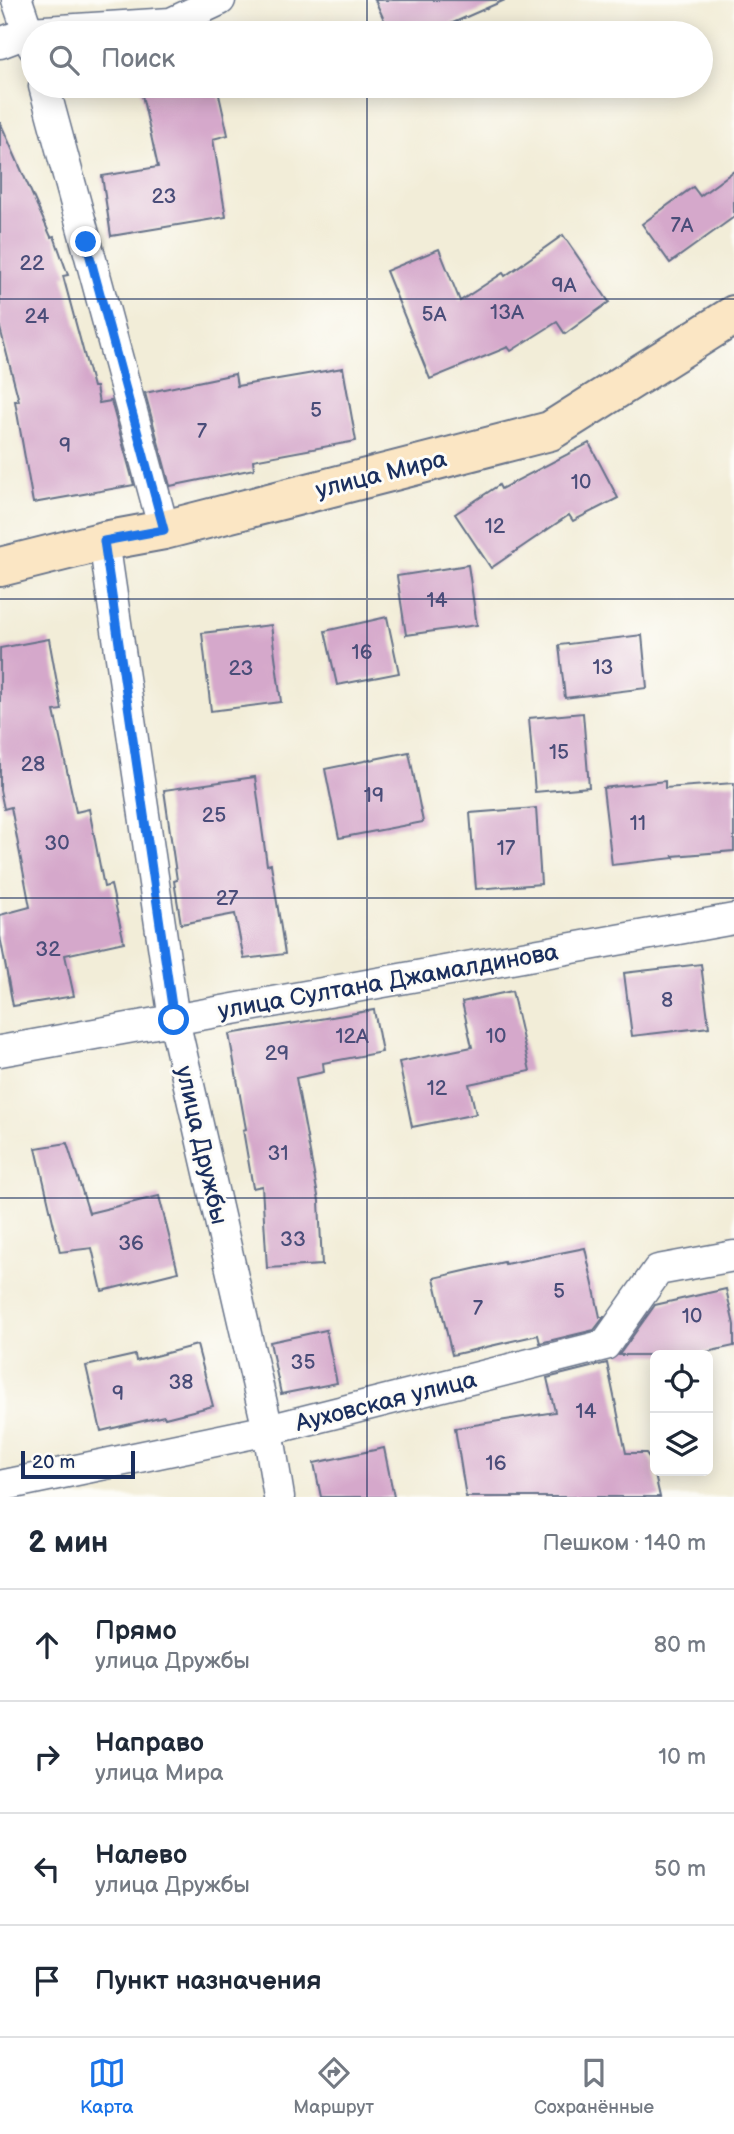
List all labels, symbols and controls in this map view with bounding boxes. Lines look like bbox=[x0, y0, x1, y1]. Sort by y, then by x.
search box bbox=[21, 21, 713, 98]
icon: search bbox=[45, 41, 83, 79]
text: Поиск bbox=[101, 44, 175, 75]
house number: 23 bbox=[152, 184, 176, 209]
house number: 7А bbox=[670, 213, 694, 238]
route end bbox=[70, 226, 101, 257]
house number: 22 bbox=[20, 251, 45, 276]
house number: 9А bbox=[552, 273, 577, 298]
house number: 13А bbox=[490, 300, 524, 325]
house number: 5А bbox=[422, 302, 447, 327]
house number: 24 bbox=[25, 304, 50, 329]
house number: 5 bbox=[310, 398, 322, 423]
house number: 7 bbox=[197, 419, 208, 444]
house number: 9 bbox=[59, 433, 71, 458]
street label: улица Мира bbox=[313, 444, 450, 505]
house number: 10 bbox=[571, 470, 591, 495]
house number: 12 bbox=[485, 514, 506, 539]
house number: 14 bbox=[427, 588, 448, 613]
house number: 16 bbox=[352, 640, 373, 665]
house number: 13 bbox=[592, 655, 614, 680]
house number: 23 bbox=[229, 656, 253, 681]
house number: 15 bbox=[549, 740, 569, 765]
house number: 28 bbox=[21, 752, 45, 777]
house number: 19 bbox=[364, 783, 384, 808]
house number: 25 bbox=[202, 803, 226, 828]
house number: 11 bbox=[630, 811, 646, 836]
house number: 30 bbox=[44, 831, 70, 856]
house number: 17 bbox=[497, 836, 516, 861]
house number: 27 bbox=[216, 886, 239, 911]
house number: 32 bbox=[35, 937, 61, 962]
street label: улица Султана Джамалдинова bbox=[216, 937, 560, 1026]
house number: 8 bbox=[661, 988, 673, 1013]
route start bbox=[158, 1004, 189, 1035]
house number: 12А bbox=[335, 1024, 369, 1049]
house number: 10 bbox=[486, 1024, 506, 1049]
house number: 29 bbox=[265, 1041, 289, 1066]
street label: улица Дружбы bbox=[169, 1063, 234, 1227]
house number: 12 bbox=[427, 1076, 448, 1101]
house number: 31 bbox=[267, 1141, 289, 1166]
house number: 33 bbox=[280, 1227, 306, 1252]
house number: 36 bbox=[118, 1231, 144, 1256]
house number: 5 bbox=[553, 1279, 565, 1304]
house number: 7 bbox=[473, 1296, 484, 1321]
house number: 10 bbox=[682, 1304, 702, 1329]
house number: 35 bbox=[291, 1350, 315, 1375]
map controls bbox=[650, 1350, 713, 1476]
button: locate bbox=[650, 1350, 713, 1413]
street label: Ауховская улица bbox=[291, 1365, 480, 1438]
house number: 38 bbox=[168, 1370, 194, 1395]
house number: 9 bbox=[112, 1381, 124, 1406]
house number: 14 bbox=[576, 1399, 597, 1424]
button: layers bbox=[650, 1413, 713, 1476]
scale bar bbox=[21, 1448, 135, 1480]
text: 20 m bbox=[32, 1451, 75, 1474]
house number: 16 bbox=[486, 1451, 507, 1476]
text: 2 мин bbox=[28, 1525, 108, 1561]
text: Пешком · 140 m bbox=[543, 1529, 706, 1557]
text: Прямо bbox=[95, 1616, 177, 1647]
icon: ahead bbox=[28, 1626, 66, 1664]
text: 80 m bbox=[654, 1631, 706, 1659]
text: улица Дружбы bbox=[95, 1647, 250, 1675]
text: Направо bbox=[95, 1728, 204, 1759]
icon: right bbox=[28, 1738, 66, 1776]
text: 10 m bbox=[658, 1743, 706, 1771]
text: улица Мира bbox=[95, 1759, 223, 1787]
text: Налево bbox=[95, 1840, 187, 1871]
icon: left bbox=[28, 1850, 66, 1888]
text: 50 m bbox=[654, 1855, 706, 1883]
text: улица Дружбы bbox=[95, 1871, 250, 1899]
icon: arrive bbox=[28, 1962, 66, 2000]
text: Пункт назначения bbox=[95, 1966, 321, 1997]
tab: Карта bbox=[80, 2054, 133, 2119]
tab: Маршрут bbox=[293, 2054, 374, 2119]
tab: Сохранённые bbox=[534, 2054, 654, 2119]

